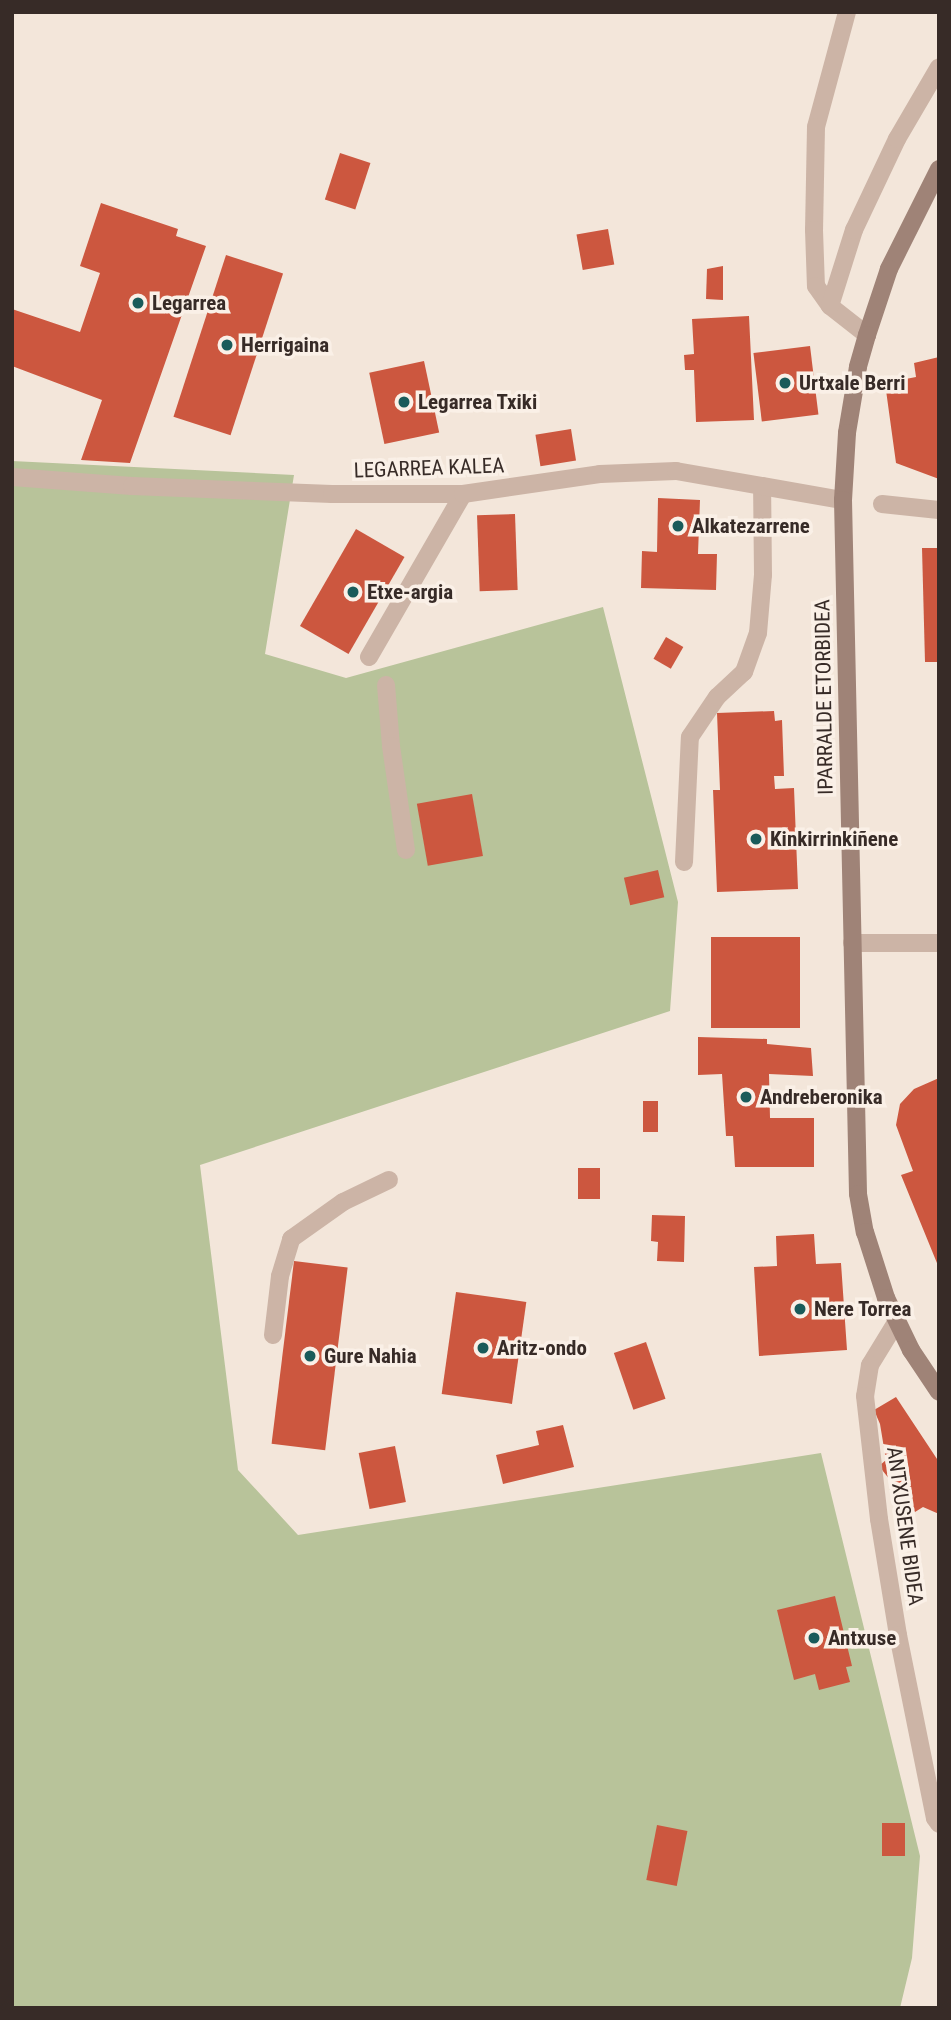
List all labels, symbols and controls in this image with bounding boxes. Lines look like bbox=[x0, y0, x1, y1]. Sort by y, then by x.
place label: Legarrea bbox=[152, 290, 226, 316]
marker: Legarrea bbox=[130, 295, 146, 311]
place label: Herrigaina bbox=[241, 332, 329, 358]
marker: Herrigaina bbox=[219, 337, 235, 353]
place label: Urtxale Berri bbox=[799, 370, 905, 396]
marker: Urtxale Berri bbox=[777, 375, 793, 391]
place label: Legarrea Txiki bbox=[418, 389, 538, 415]
marker: Legarrea Txiki bbox=[396, 394, 412, 410]
street label: LEGARREA KALEA bbox=[353, 453, 505, 483]
place label: Alkatezarrene bbox=[692, 513, 810, 539]
marker: Alkatezarrene bbox=[670, 518, 686, 534]
place label: Etxe-argia bbox=[367, 579, 453, 605]
marker: Etxe-argia bbox=[345, 584, 361, 600]
street label: IPARRALDE ETORBIDEA bbox=[810, 599, 838, 795]
place label: Kinkirrinkiñene bbox=[770, 826, 898, 852]
marker: Kinkirrinkiñene bbox=[748, 831, 764, 847]
place label: Andreberonika bbox=[760, 1084, 883, 1110]
marker: Andreberonika bbox=[738, 1089, 754, 1105]
place label: Nere Torrea bbox=[814, 1296, 912, 1322]
marker: Nere Torrea bbox=[792, 1301, 808, 1317]
place label: Aritz-ondo bbox=[497, 1335, 587, 1361]
marker: Aritz-ondo bbox=[475, 1340, 491, 1356]
place label: Gure Nahia bbox=[324, 1343, 417, 1369]
marker: Gure Nahia bbox=[302, 1348, 318, 1364]
street label: ANTXUSENE BIDEA bbox=[881, 1445, 929, 1607]
place label: Antxuse bbox=[828, 1625, 896, 1651]
marker: Antxuse bbox=[806, 1630, 822, 1646]

